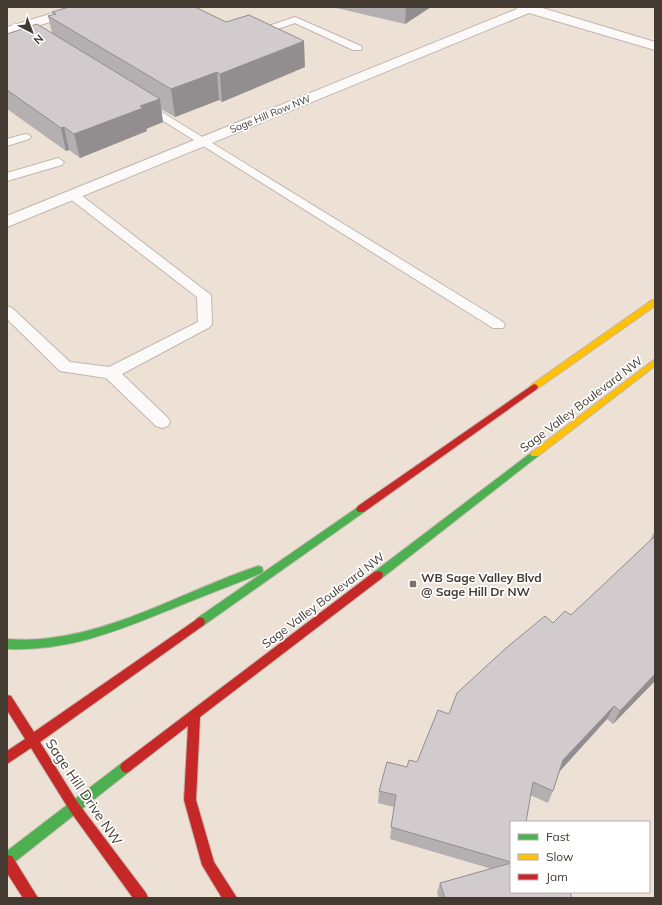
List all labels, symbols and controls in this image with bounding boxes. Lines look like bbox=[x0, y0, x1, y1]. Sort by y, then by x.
north arrow bbox=[12, 12, 52, 52]
text: N bbox=[31, 31, 46, 47]
street label: Sage Hill Row NW bbox=[228, 92, 312, 136]
street label: Sage Valley Boulevard NW bbox=[517, 353, 645, 455]
street label: Sage Valley Boulevard NW bbox=[259, 549, 387, 651]
place label: WB Sage Valley Blvd @ Sage Hill Dr NW bbox=[421, 570, 542, 599]
marker: WB Sage Valley Blvd @ Sage Hill Dr NW bbox=[408, 579, 418, 589]
street label: Sage Hill Drive NW bbox=[42, 735, 127, 849]
legend bbox=[510, 821, 650, 893]
text: Fast bbox=[546, 829, 570, 844]
text: Slow bbox=[546, 849, 574, 864]
text: Jam bbox=[546, 869, 568, 884]

